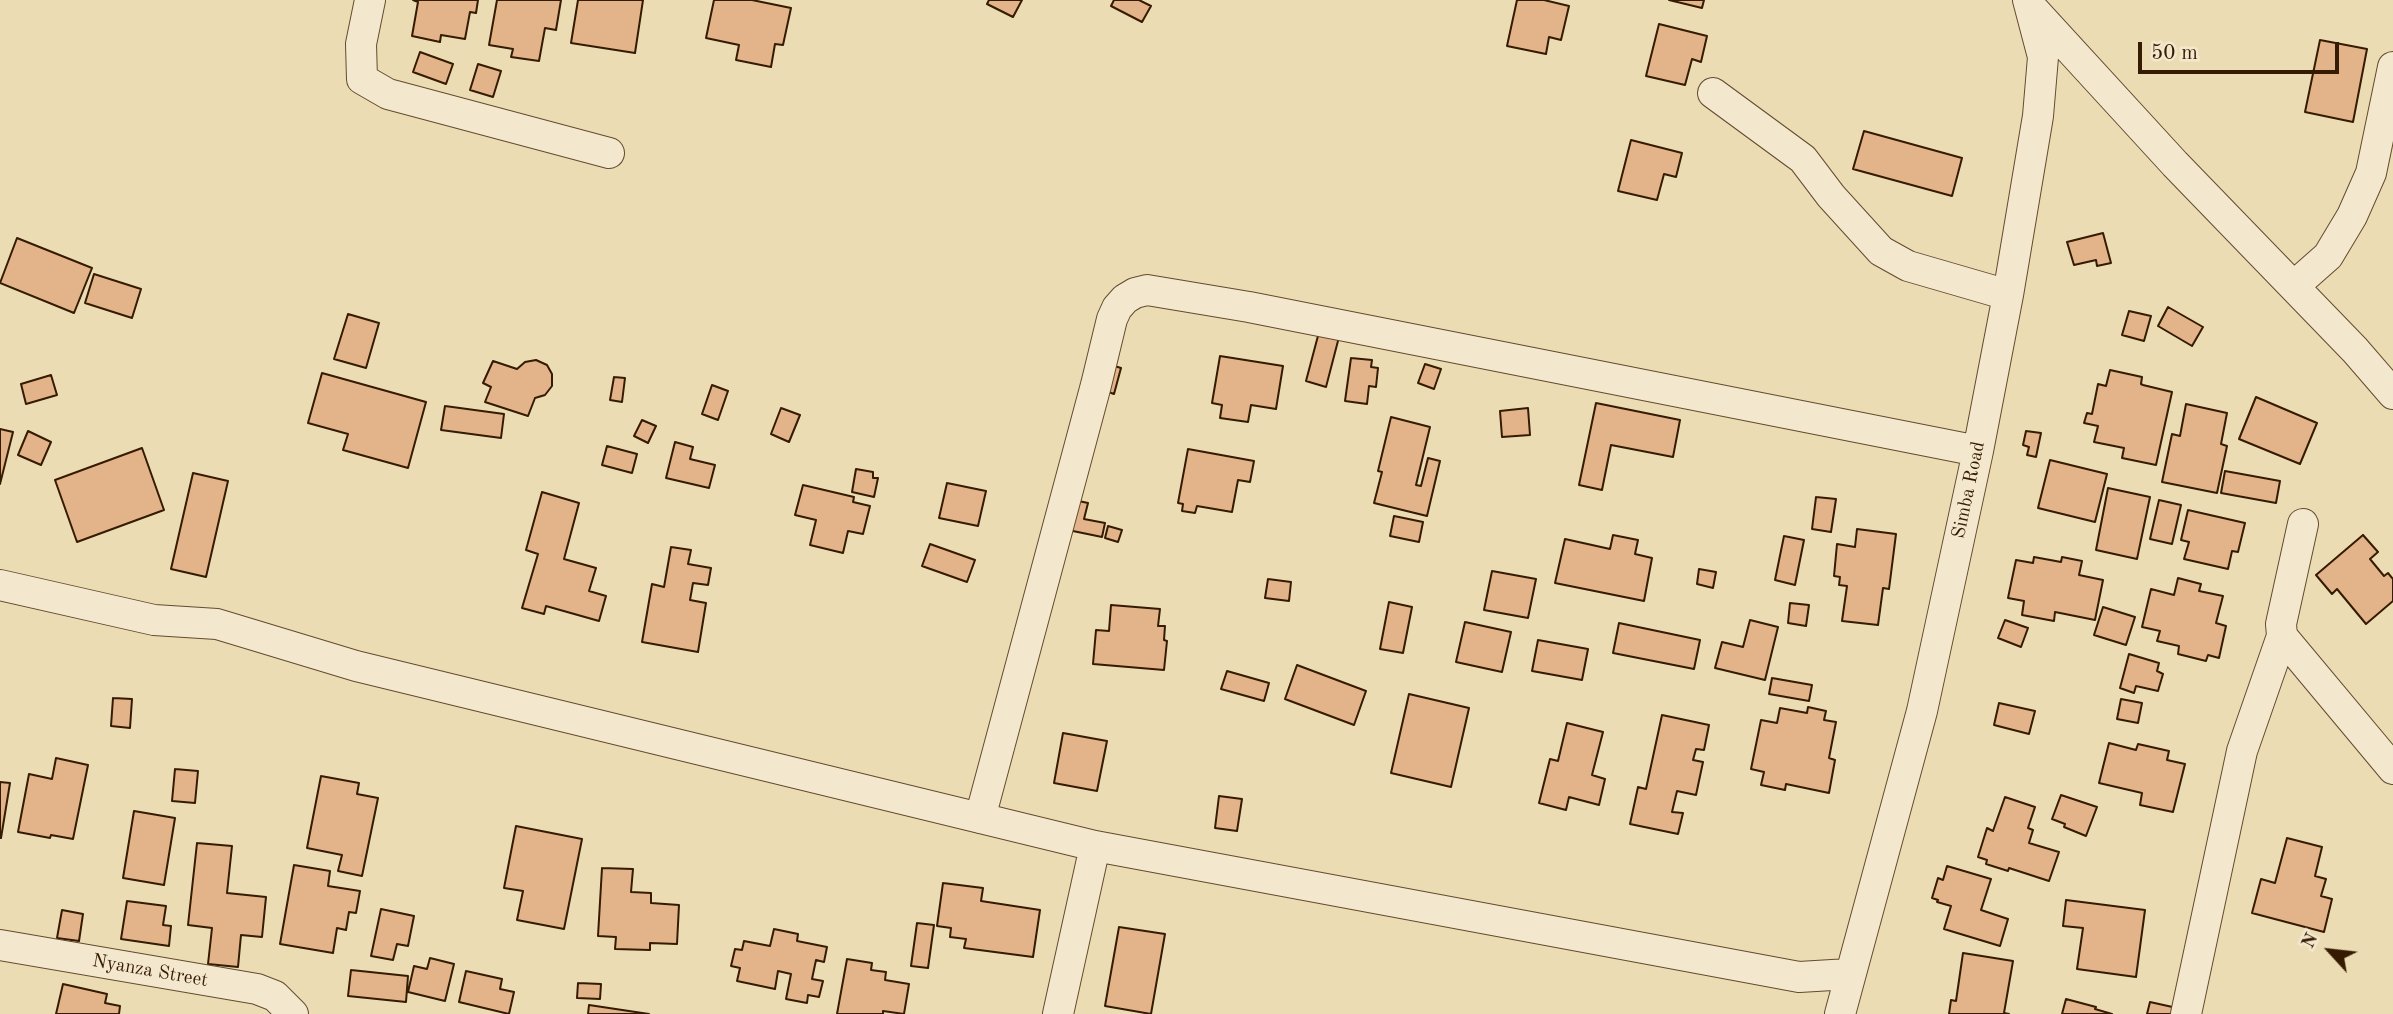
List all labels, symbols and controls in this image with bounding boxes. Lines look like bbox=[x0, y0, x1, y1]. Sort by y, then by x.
scale bar bbox=[2141, 28, 2342, 72]
text: 50 m bbox=[2151, 43, 2198, 64]
street label: Simba Road bbox=[1948, 439, 1990, 541]
north arrow bbox=[2295, 916, 2365, 986]
text: N bbox=[2299, 930, 2323, 952]
street label: Nyanza Street bbox=[90, 950, 210, 992]

